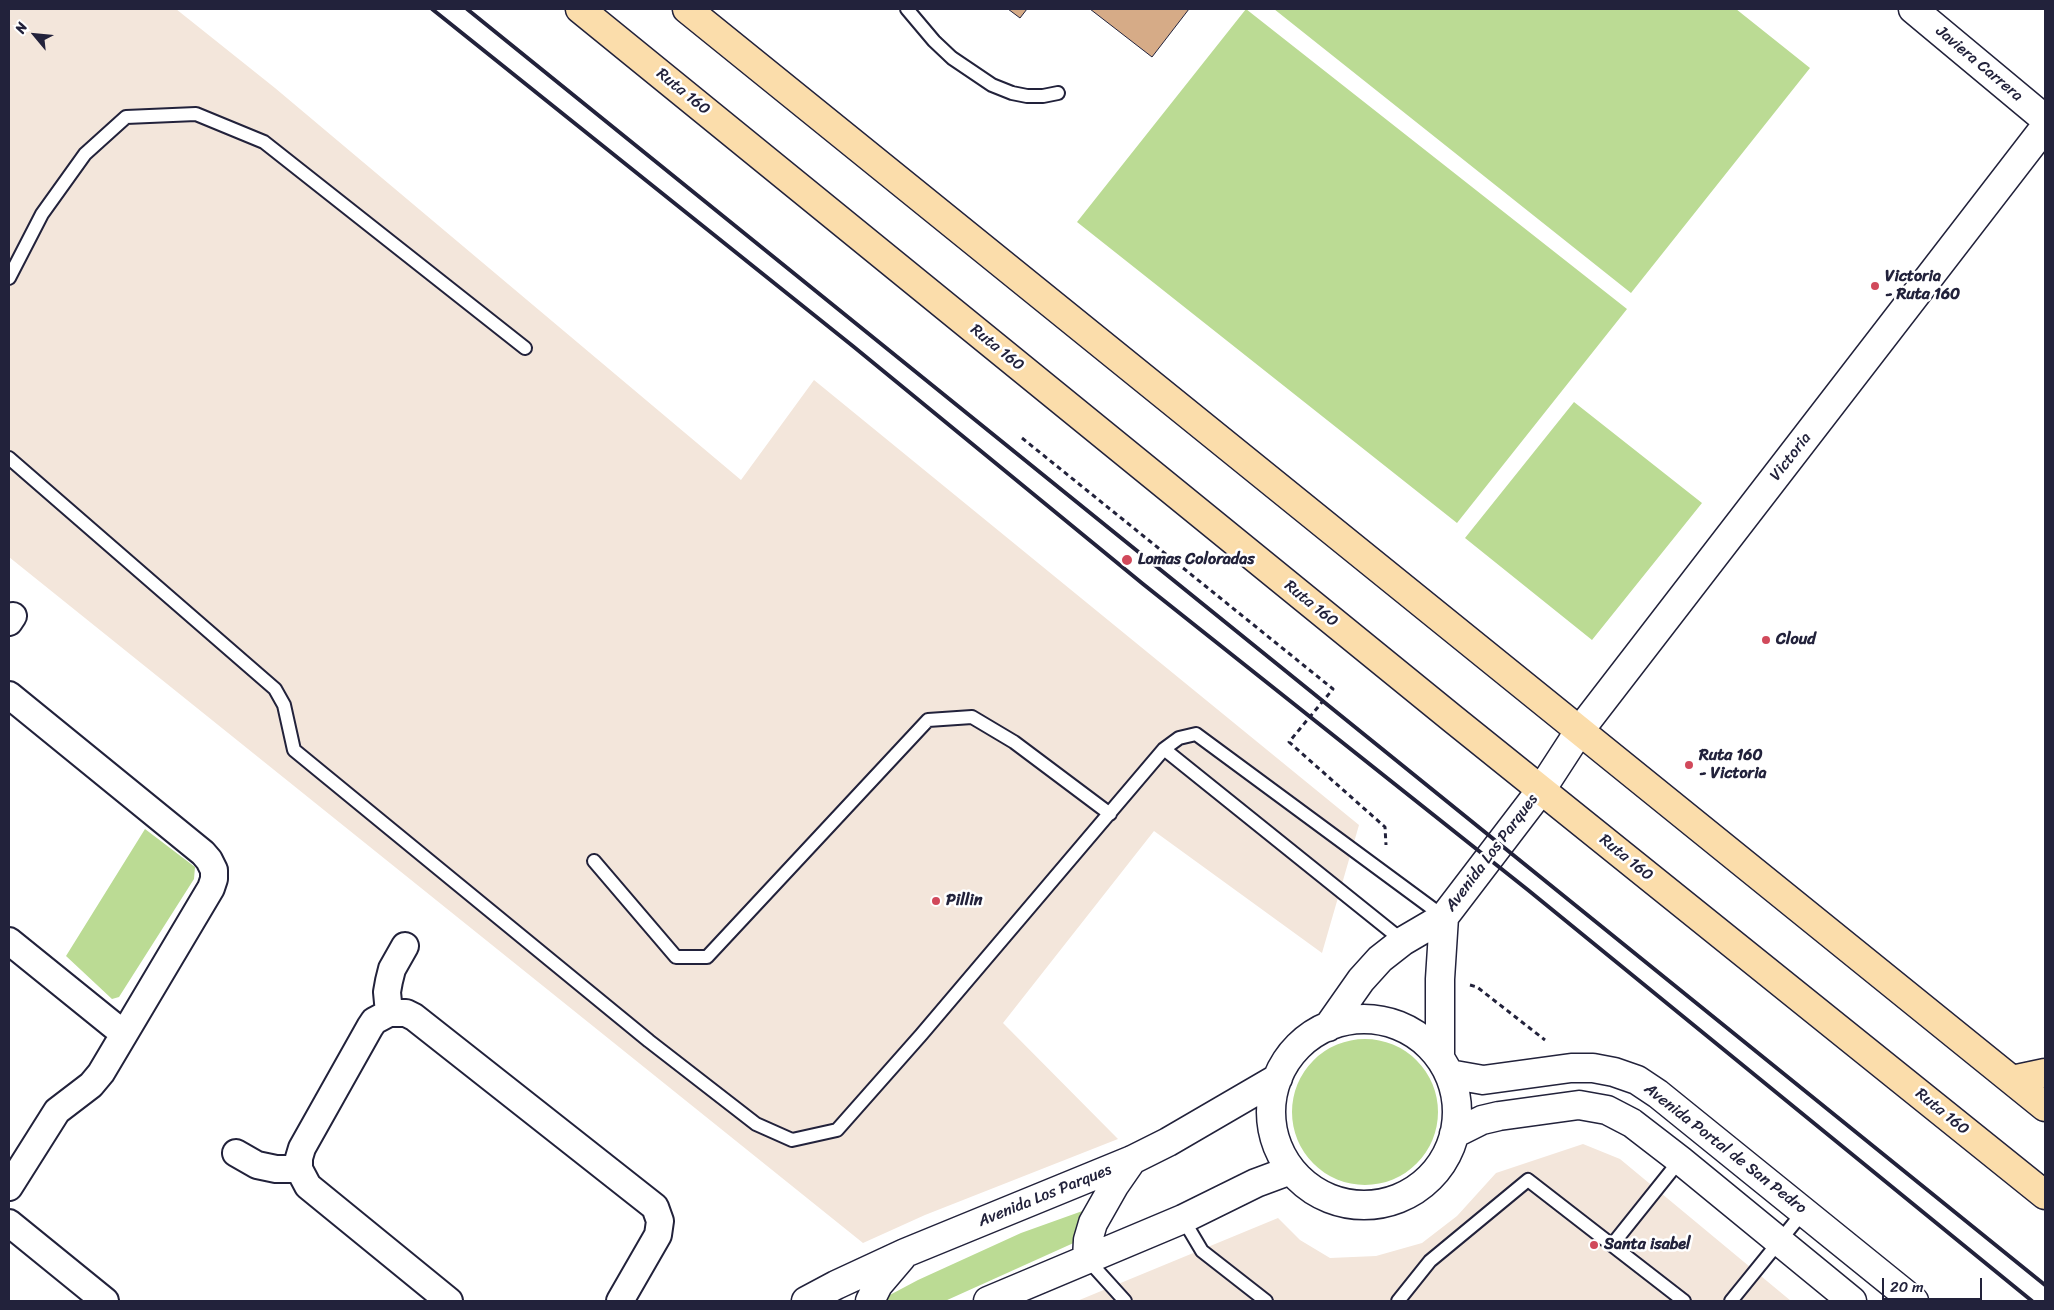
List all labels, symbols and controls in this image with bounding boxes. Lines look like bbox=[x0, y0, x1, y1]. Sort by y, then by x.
north arrow bbox=[10, 10, 60, 60]
text: N bbox=[8, 18, 35, 38]
street label: Javiera Carrera bbox=[1932, 22, 2026, 106]
street label: Ruta 160 bbox=[652, 65, 714, 119]
place label: Victoria - Ruta 160 bbox=[1885, 267, 1960, 305]
marker: Victoria - Ruta 160 bbox=[1869, 280, 1881, 292]
street label: Ruta 160 bbox=[966, 321, 1028, 375]
street label: Victoria bbox=[1766, 429, 1816, 485]
place label: Lomas Coloradas bbox=[1138, 550, 1255, 570]
marker: Lomas Coloradas bbox=[1120, 553, 1134, 567]
street label: Ruta 160 bbox=[1280, 577, 1342, 631]
place label: Cloud bbox=[1776, 630, 1816, 650]
marker: Cloud bbox=[1760, 634, 1772, 646]
place label: Ruta 160 - Victoria bbox=[1699, 746, 1767, 784]
marker: Ruta 160 - Victoria bbox=[1683, 759, 1695, 771]
street label: Avenida Los Parques bbox=[1442, 791, 1542, 915]
street label: Ruta 160 bbox=[1595, 831, 1657, 885]
place label: Pillin bbox=[946, 891, 982, 911]
marker: Pillin bbox=[930, 895, 942, 907]
street label: Avenida Portal de San Pedro bbox=[1640, 1080, 1810, 1218]
street label: Ruta 160 bbox=[1911, 1085, 1973, 1139]
street label: Avenida Los Parques bbox=[976, 1161, 1114, 1231]
place label: Santa isabel bbox=[1604, 1235, 1691, 1255]
marker: Santa isabel bbox=[1588, 1239, 1600, 1251]
scale bar bbox=[1884, 1268, 1984, 1300]
text: 20 m bbox=[1890, 1274, 1924, 1300]

